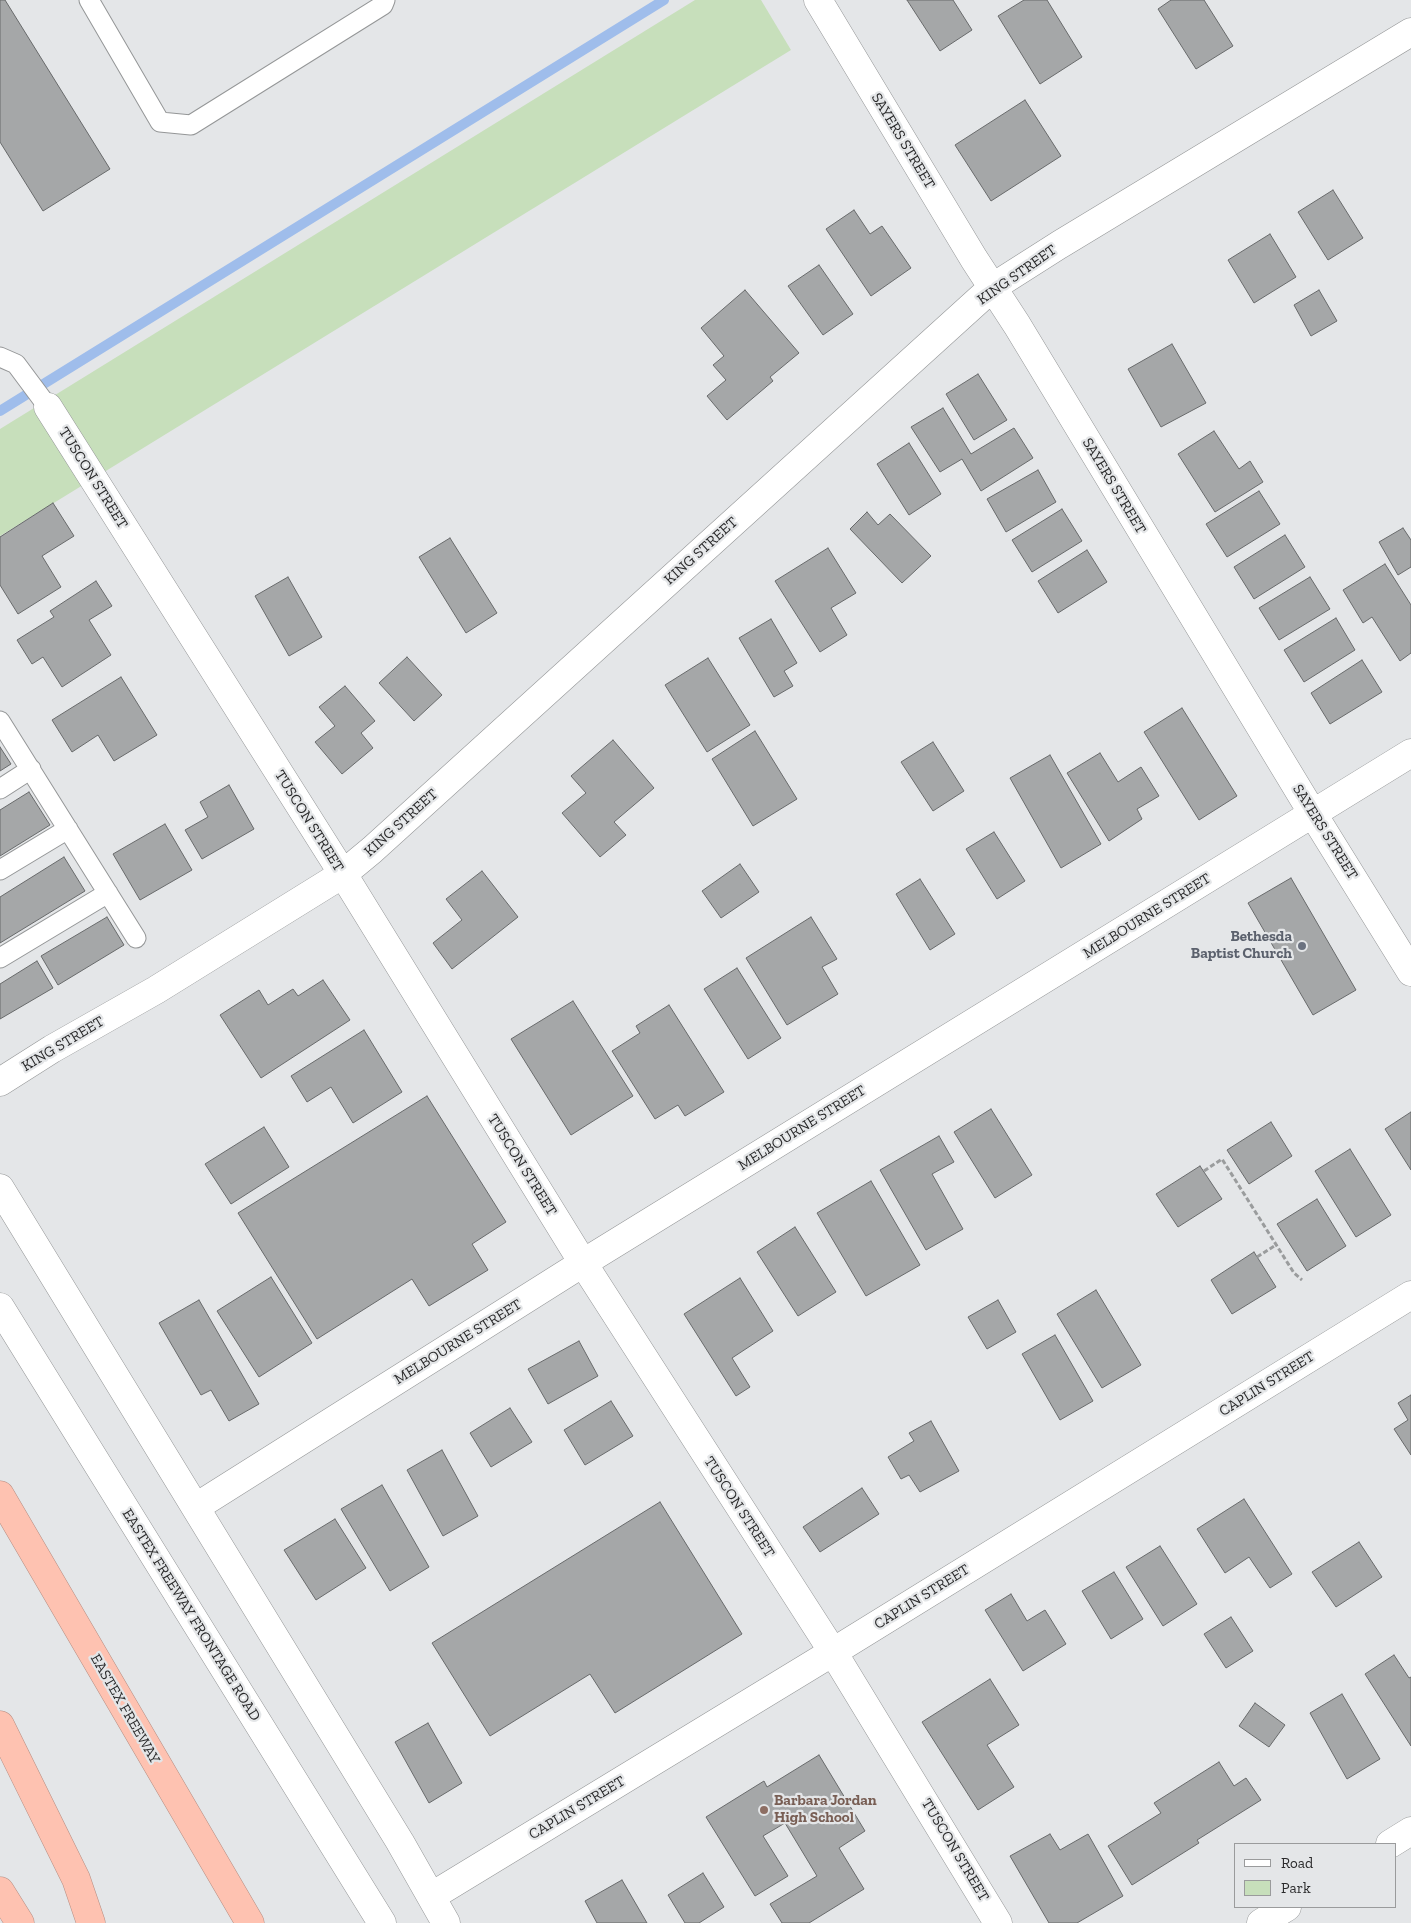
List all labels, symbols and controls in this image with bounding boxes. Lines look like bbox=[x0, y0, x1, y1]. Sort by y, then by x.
street label: SAYERS STREET bbox=[867, 90, 939, 192]
street label: KING STREET bbox=[974, 241, 1060, 309]
street label: TUSCON STREET bbox=[55, 424, 131, 532]
street label: SAYERS STREET bbox=[1078, 435, 1150, 537]
street label: KING STREET bbox=[661, 513, 741, 589]
street label: TUSCON STREET bbox=[271, 767, 347, 875]
street label: SAYERS STREET bbox=[1289, 781, 1361, 883]
street label: KING STREET bbox=[361, 785, 441, 861]
street label: MELBOURNE STREET bbox=[1080, 869, 1214, 963]
place label: Bethesda Baptist Church bbox=[1191, 928, 1292, 963]
marker: Bethesda Baptist Church bbox=[1296, 940, 1308, 952]
street label: KING STREET bbox=[19, 1012, 107, 1076]
street label: MELBOURNE STREET bbox=[735, 1081, 869, 1175]
street label: TUSCON STREET bbox=[484, 1111, 560, 1219]
street label: MELBOURNE STREET bbox=[391, 1295, 525, 1389]
street label: CAPLIN STREET bbox=[1216, 1348, 1318, 1420]
street label: TUSCON STREET bbox=[700, 1453, 778, 1561]
street label: EASTEX FREEWAY FRONTAGE ROAD bbox=[118, 1506, 264, 1724]
street label: CAPLIN STREET bbox=[871, 1561, 973, 1633]
street label: EASTEX FREEWAY bbox=[86, 1651, 164, 1767]
street label: CAPLIN STREET bbox=[526, 1772, 628, 1844]
place label: Barbara Jordan High School bbox=[774, 1792, 877, 1827]
street label: TUSCON STREET bbox=[917, 1795, 993, 1905]
marker: Barbara Jordan High School bbox=[758, 1804, 770, 1816]
legend bbox=[1234, 1843, 1396, 1908]
text: Road bbox=[1281, 1854, 1313, 1872]
text: Park bbox=[1281, 1879, 1311, 1897]

